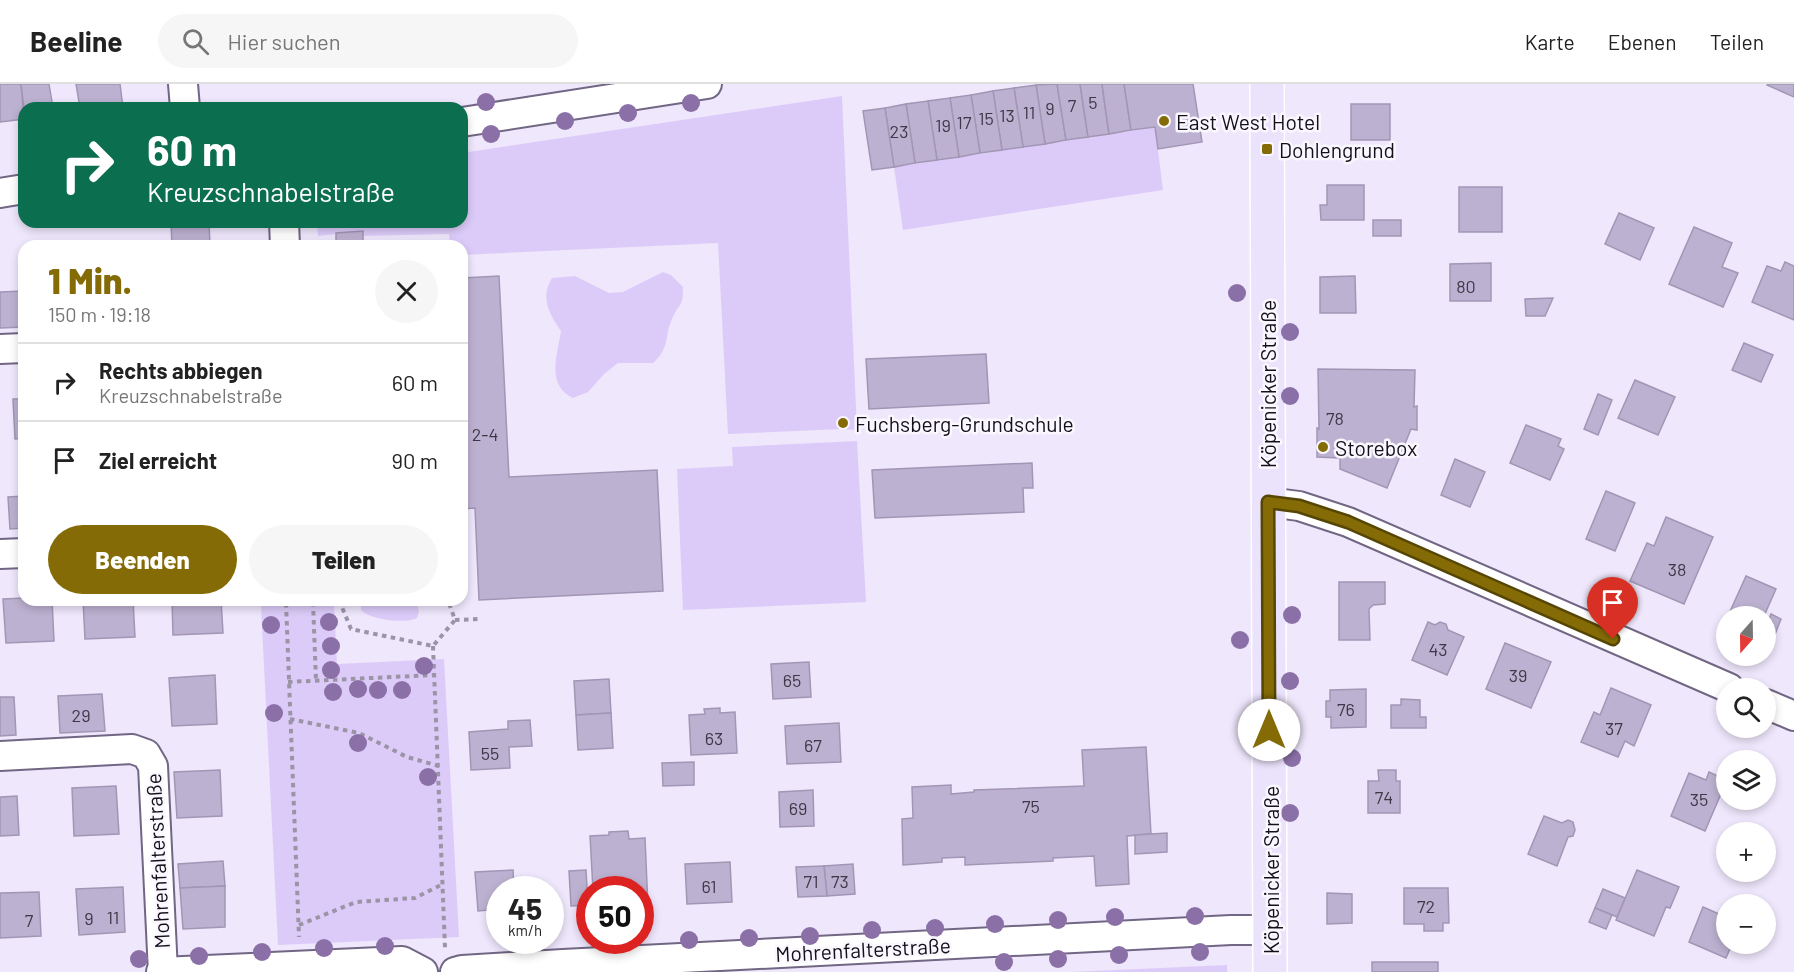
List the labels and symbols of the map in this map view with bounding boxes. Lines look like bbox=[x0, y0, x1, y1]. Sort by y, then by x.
house number: 5 bbox=[1088, 91, 1098, 113]
house number: 7 bbox=[1068, 94, 1077, 116]
house number: 9 bbox=[1045, 97, 1055, 119]
house number: 11 bbox=[1023, 101, 1035, 123]
house number: 13 bbox=[999, 104, 1015, 126]
house number: 15 bbox=[978, 107, 994, 129]
place label: East West Hotel bbox=[1176, 109, 1320, 134]
house number: 17 bbox=[957, 111, 972, 133]
house number: 19 bbox=[935, 114, 951, 136]
marker: East West Hotel bbox=[1157, 114, 1171, 128]
house number: 23 bbox=[890, 120, 908, 142]
place label: Dohlengrund bbox=[1279, 137, 1395, 162]
marker: Dohlengrund bbox=[1260, 142, 1274, 156]
house number: 80 bbox=[1456, 275, 1476, 297]
street label: Köpenicker Straße bbox=[1255, 300, 1280, 468]
house number: 78 bbox=[1326, 407, 1344, 429]
place label: Fuchsberg-Grundschule bbox=[855, 411, 1074, 436]
marker: Fuchsberg-Grundschule bbox=[836, 416, 850, 430]
house number: 2-4 bbox=[472, 423, 498, 445]
place label: Storebox bbox=[1335, 435, 1417, 460]
marker: Storebox bbox=[1316, 440, 1330, 454]
house number: 38 bbox=[1668, 558, 1686, 580]
pin bbox=[1587, 577, 1638, 639]
north arrow bbox=[1716, 606, 1776, 666]
house number: 43 bbox=[1428, 638, 1448, 660]
house number: 39 bbox=[1509, 664, 1527, 686]
house number: 65 bbox=[783, 669, 801, 691]
position arrow bbox=[1237, 698, 1301, 762]
house number: 76 bbox=[1337, 698, 1355, 720]
house number: 29 bbox=[71, 704, 91, 726]
house number: 37 bbox=[1605, 717, 1623, 739]
house number: 63 bbox=[705, 727, 723, 749]
house number: 67 bbox=[804, 734, 822, 756]
house number: 55 bbox=[481, 742, 499, 764]
street label: Mohrenfalterstraße bbox=[140, 773, 174, 949]
street label: Köpenicker Straße bbox=[1258, 786, 1283, 954]
house number: 74 bbox=[1375, 786, 1393, 808]
house number: 35 bbox=[1690, 788, 1708, 810]
house number: 75 bbox=[1022, 795, 1040, 817]
house number: 69 bbox=[789, 797, 807, 819]
house number: 71 bbox=[804, 870, 818, 892]
house number: 73 bbox=[831, 870, 849, 892]
house number: 61 bbox=[701, 875, 717, 897]
speed limit sign: 50 bbox=[576, 876, 654, 954]
house number: 72 bbox=[1417, 895, 1435, 917]
house number: 11 bbox=[107, 906, 119, 928]
house number: 9 bbox=[84, 907, 94, 929]
house number: 7 bbox=[25, 909, 34, 931]
street label: Mohrenfalterstraße bbox=[775, 932, 951, 966]

